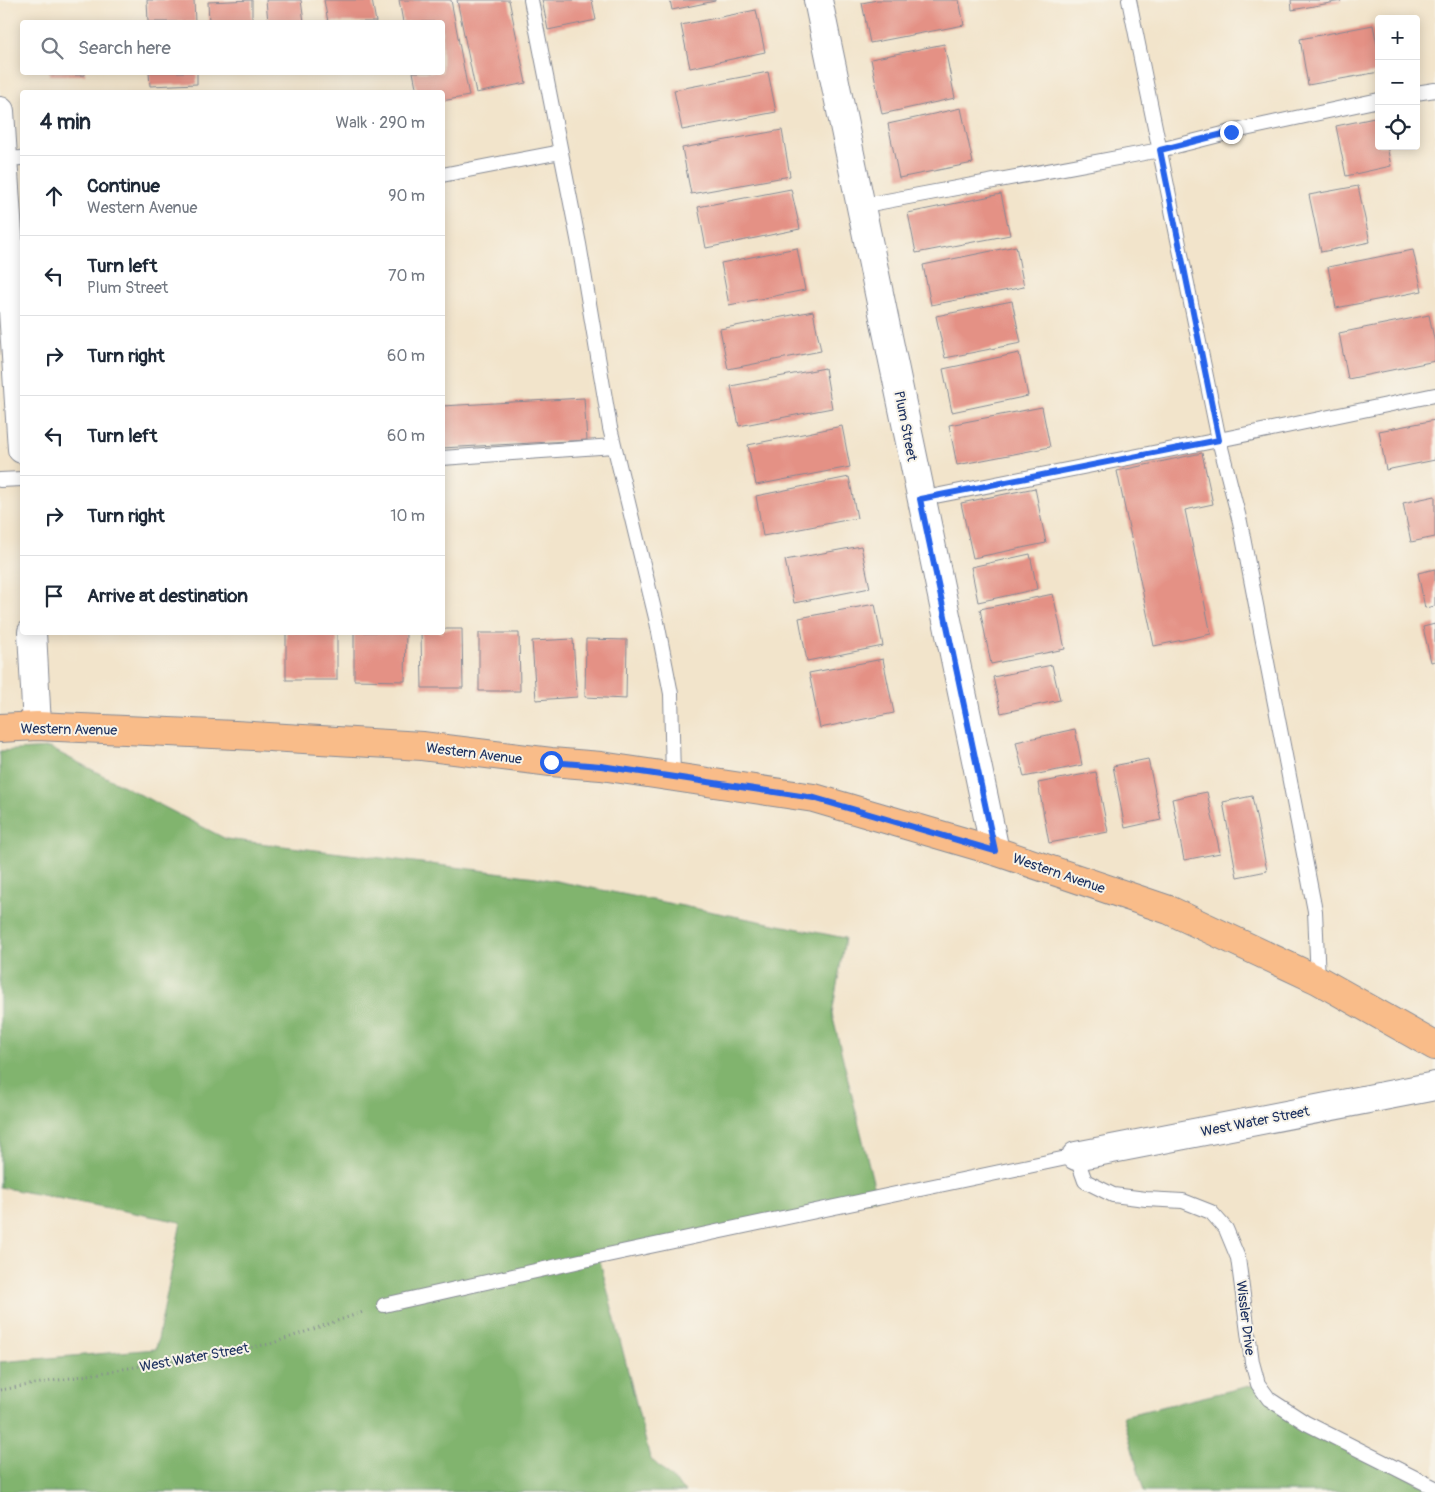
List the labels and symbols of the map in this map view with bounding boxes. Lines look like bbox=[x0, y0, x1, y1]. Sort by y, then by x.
route end bbox=[1220, 121, 1243, 144]
street label: Plum Street bbox=[890, 390, 921, 463]
street label: Western Avenue bbox=[21, 720, 118, 739]
street label: Western Avenue bbox=[425, 739, 523, 768]
route start bbox=[540, 751, 563, 774]
street label: Western Avenue bbox=[1010, 850, 1107, 897]
street label: West Water Street bbox=[1199, 1103, 1311, 1140]
street label: Wissler Drive bbox=[1232, 1280, 1259, 1356]
street label: West Water Street bbox=[138, 1339, 250, 1375]

